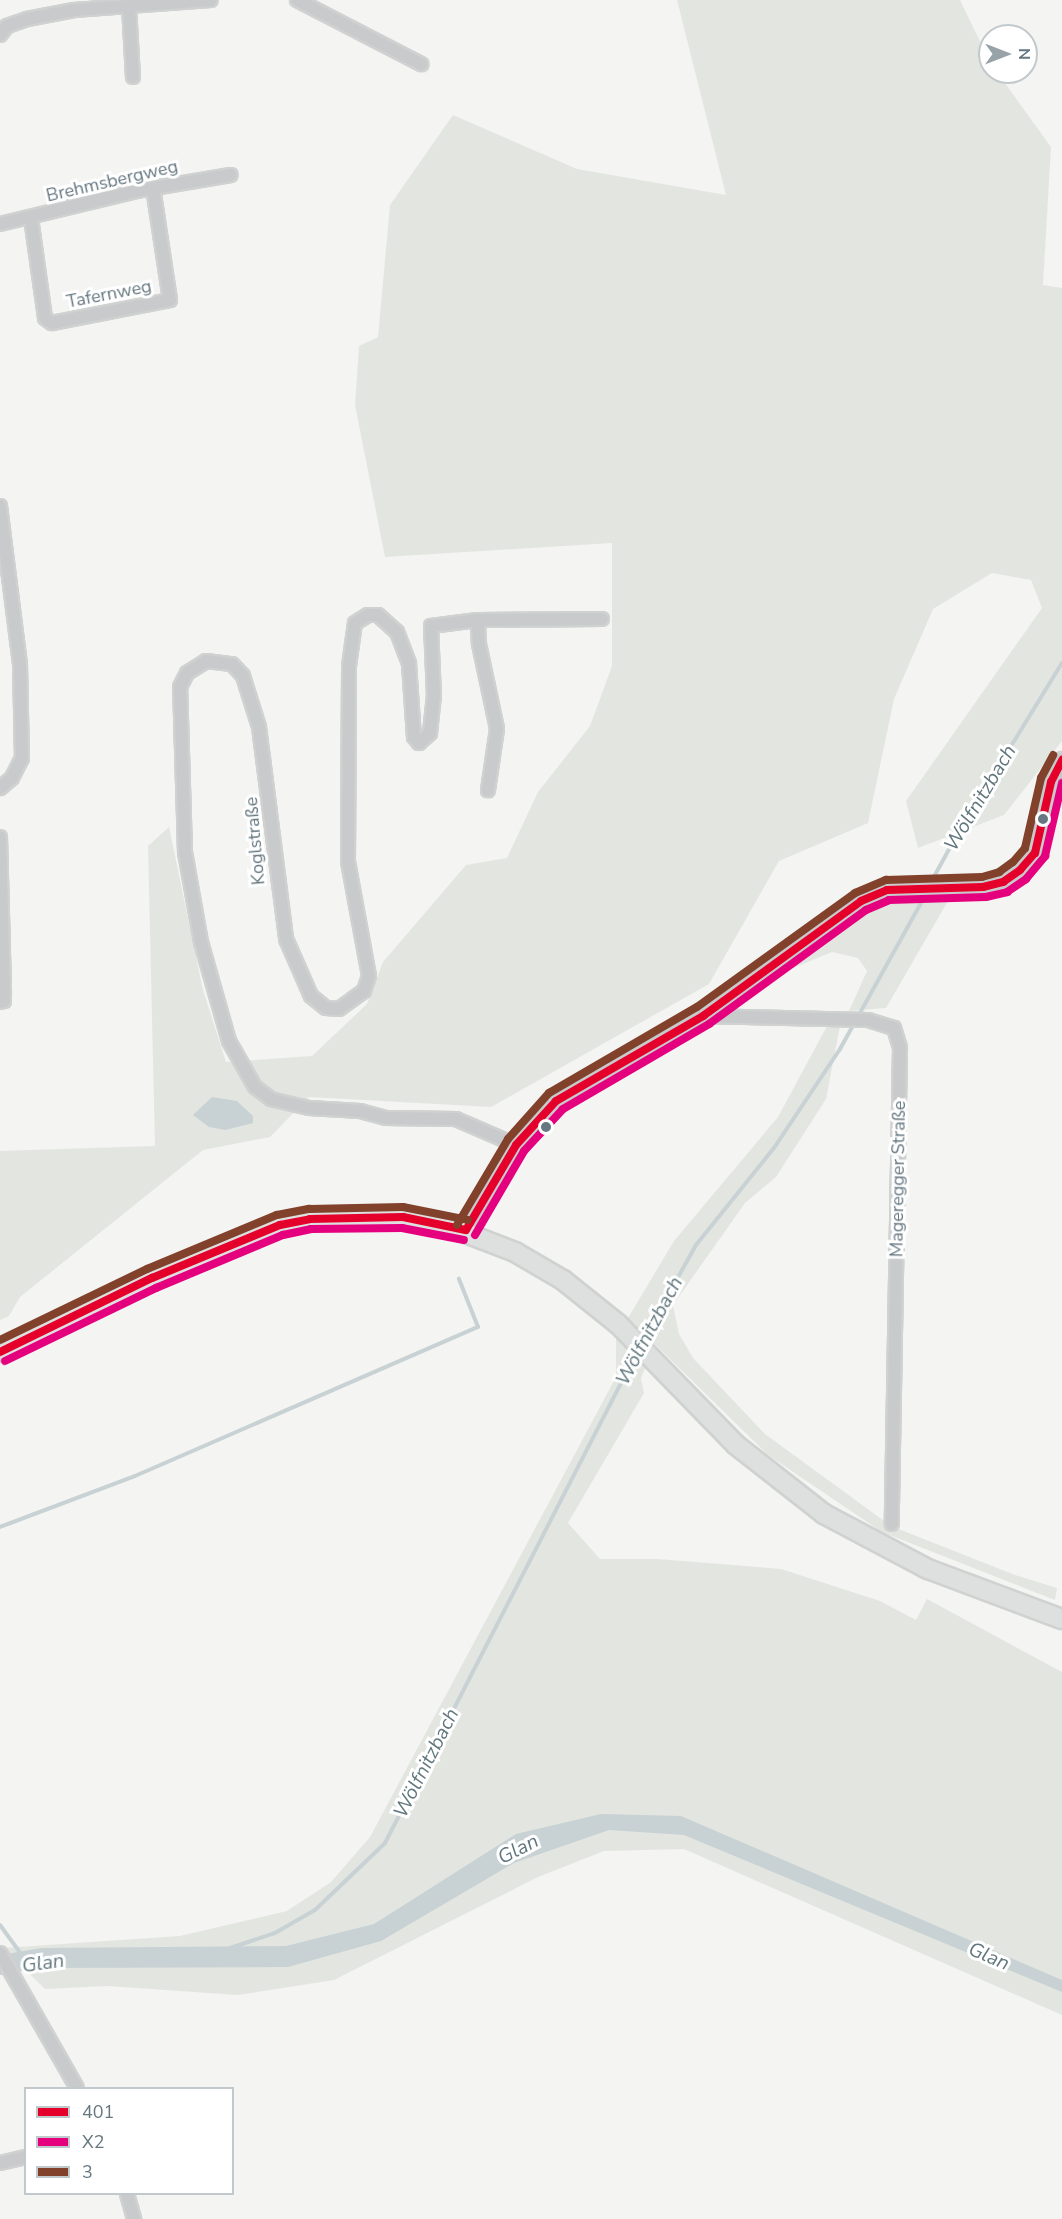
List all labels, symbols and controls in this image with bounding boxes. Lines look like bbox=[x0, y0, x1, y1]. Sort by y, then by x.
north arrow bbox=[978, 24, 1038, 84]
text: N bbox=[1013, 48, 1035, 60]
street label: Brehmsbergweg bbox=[44, 155, 180, 207]
street label: Tafernweg bbox=[65, 275, 153, 313]
water label: Wölfnitzbach bbox=[939, 741, 1021, 855]
street label: Koglstraße bbox=[240, 796, 270, 886]
unlabelled marker bbox=[1037, 813, 1049, 825]
street label: Mageregger Straße bbox=[886, 1101, 910, 1257]
unlabelled marker bbox=[540, 1121, 552, 1133]
water label: Wölfnitzbach bbox=[610, 1273, 688, 1389]
water label: Wölfnitzbach bbox=[388, 1704, 464, 1822]
water label: Glan bbox=[494, 1829, 542, 1869]
water label: Glan bbox=[965, 1937, 1013, 1975]
water label: Glan bbox=[20, 1948, 66, 1978]
legend bbox=[24, 2087, 234, 2195]
text: 401 bbox=[82, 2100, 114, 2124]
text: X2 bbox=[82, 2130, 105, 2154]
text: 3 bbox=[82, 2160, 93, 2184]

